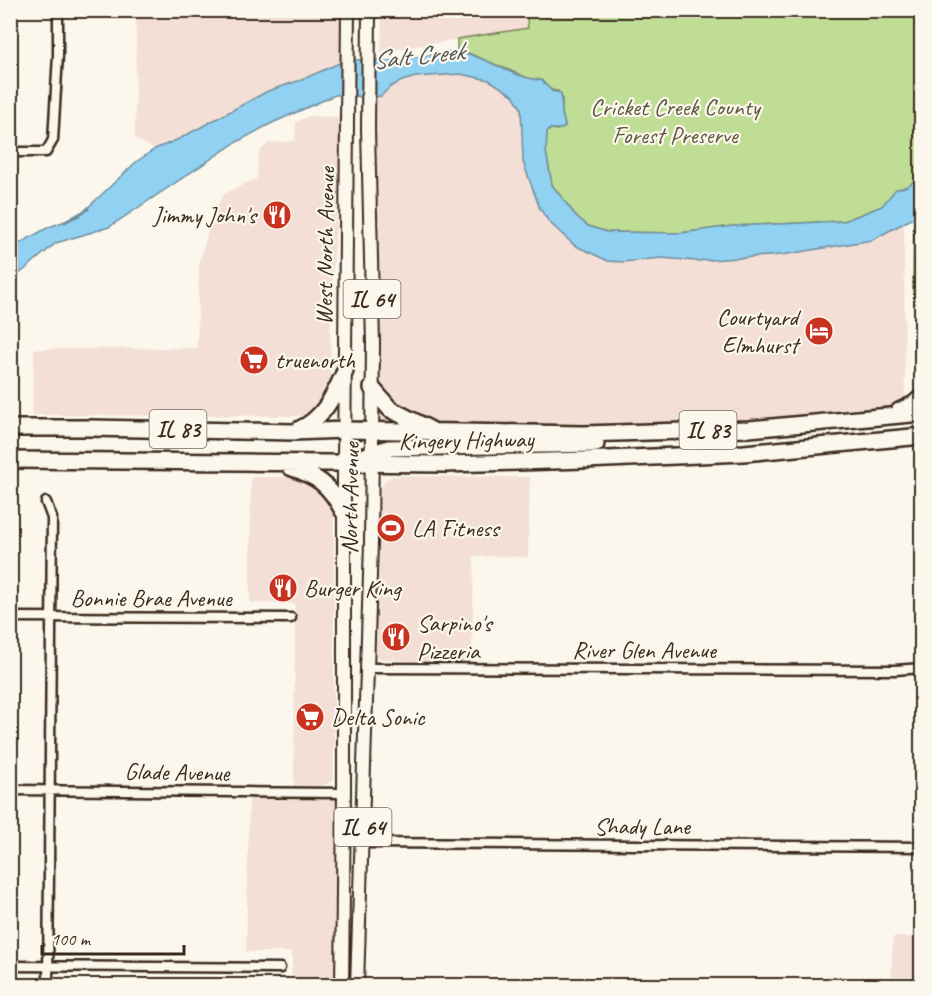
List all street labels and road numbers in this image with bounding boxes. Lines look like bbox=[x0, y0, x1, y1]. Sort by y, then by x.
street label: West North Avenue bbox=[309, 165, 341, 325]
road number: IL 64 bbox=[344, 280, 400, 318]
road number: IL 83 bbox=[150, 410, 207, 448]
road number: IL 83 bbox=[680, 411, 736, 449]
street label: Kingery Highway bbox=[398, 424, 536, 456]
street label: North Avenue bbox=[334, 440, 366, 554]
street label: Bonnie Brae Avenue bbox=[70, 583, 234, 613]
street label: River Glen Avenue bbox=[572, 635, 718, 665]
street label: Glade Avenue bbox=[124, 756, 232, 788]
road number: IL 64 bbox=[334, 808, 392, 846]
street label: Shady Lane bbox=[594, 811, 692, 841]

